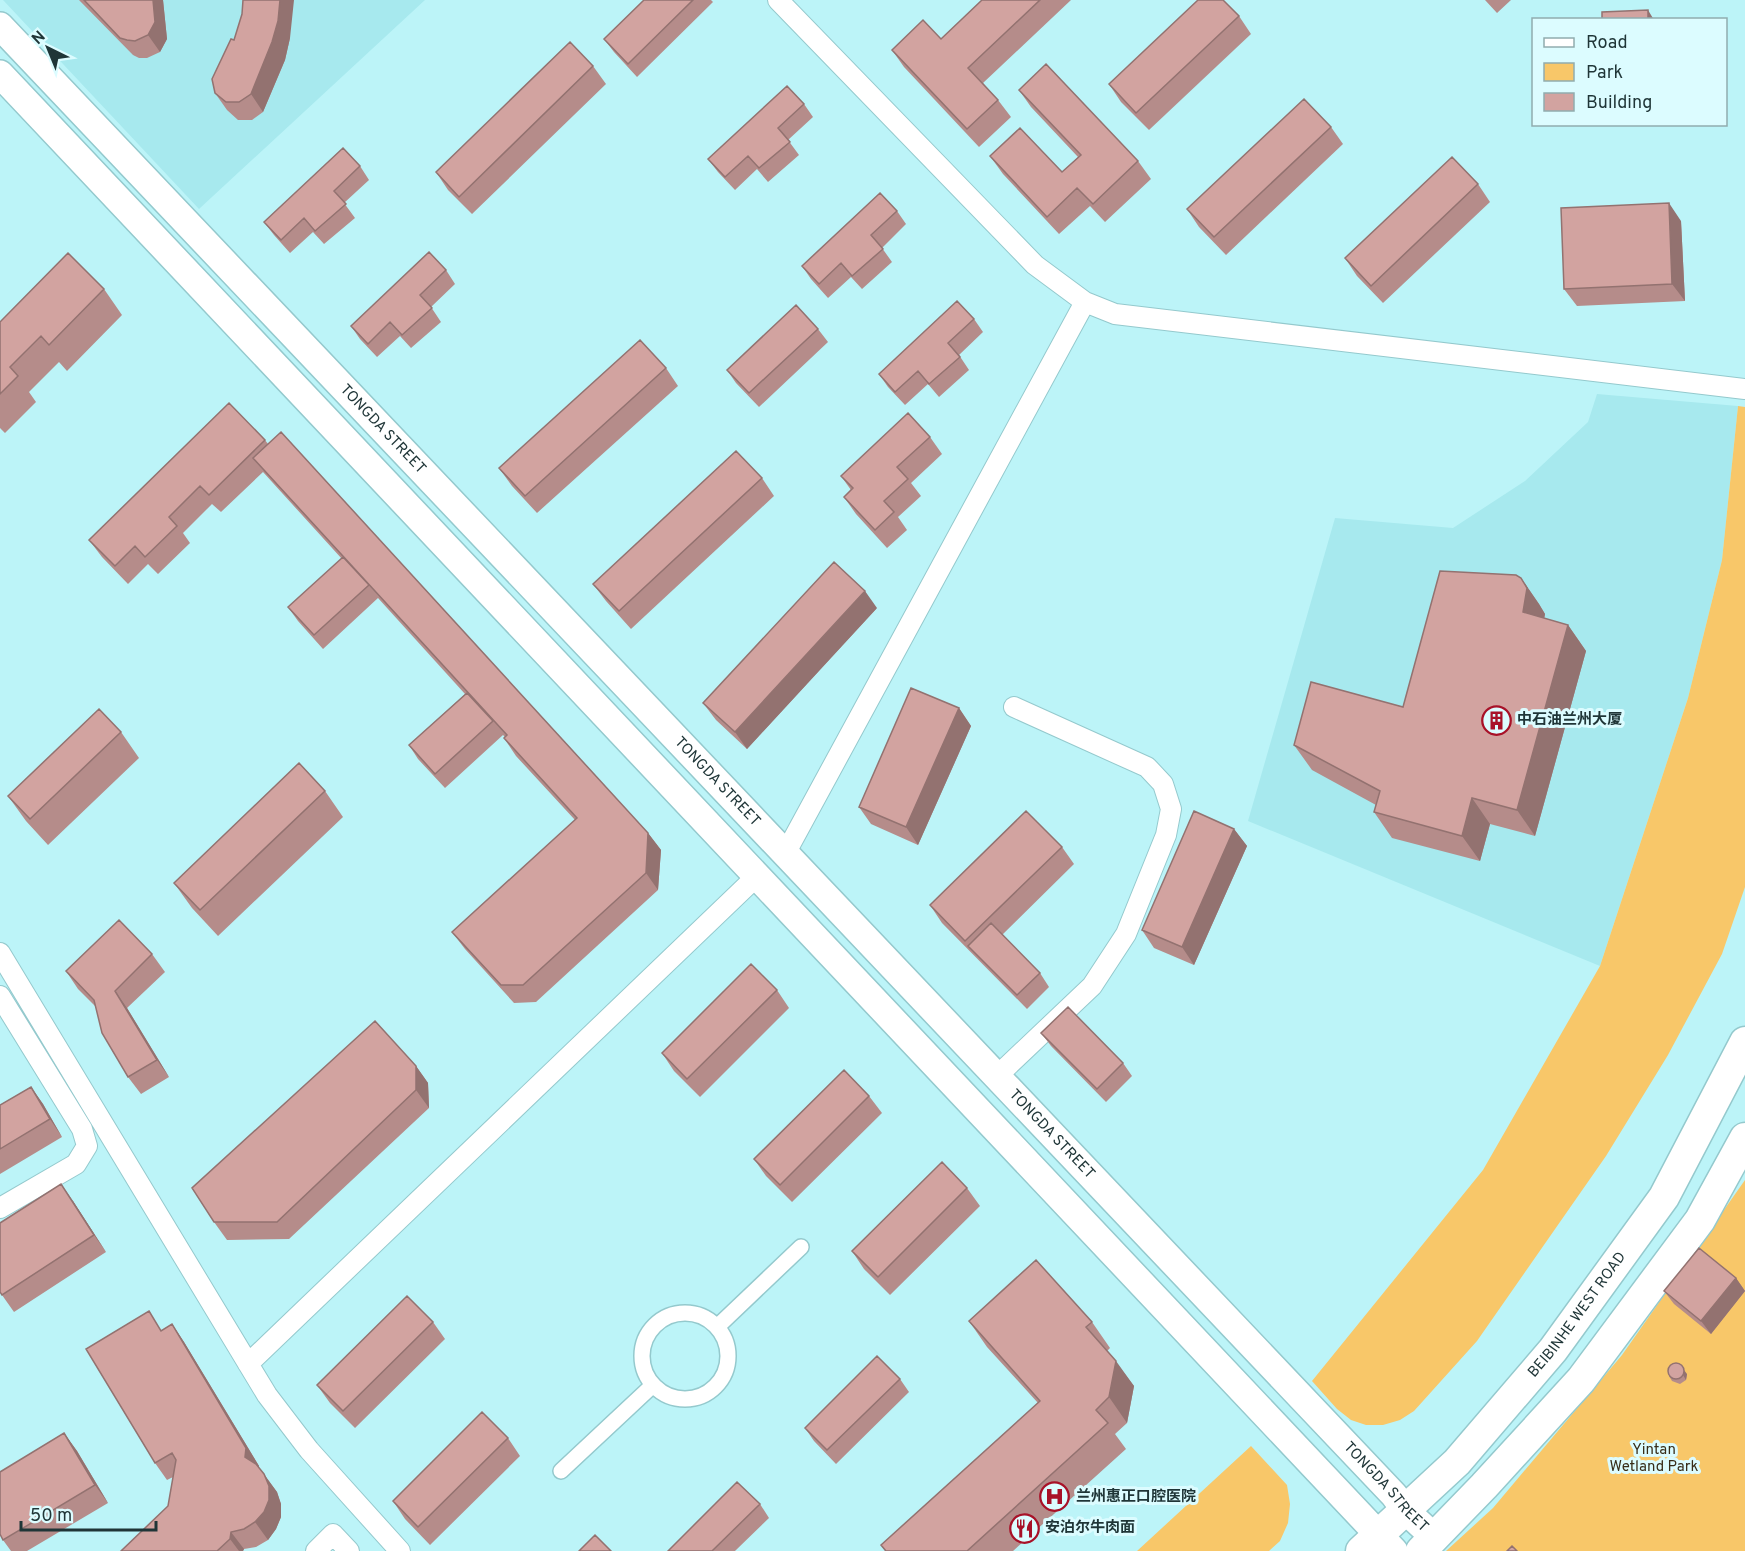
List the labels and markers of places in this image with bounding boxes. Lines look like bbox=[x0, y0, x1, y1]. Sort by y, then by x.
building icon: 中石油兰州大厦 bbox=[1480, 704, 1512, 736]
place label: 中石油兰州大厦 bbox=[1517, 710, 1622, 730]
hospital icon: 兰州惠正口腔医院 bbox=[1039, 1481, 1071, 1513]
place label: 兰州惠正口腔医院 bbox=[1076, 1487, 1196, 1507]
restaurant icon: 安泊尔牛肉面 bbox=[1008, 1512, 1040, 1544]
place label: 安泊尔牛肉面 bbox=[1045, 1519, 1135, 1538]

